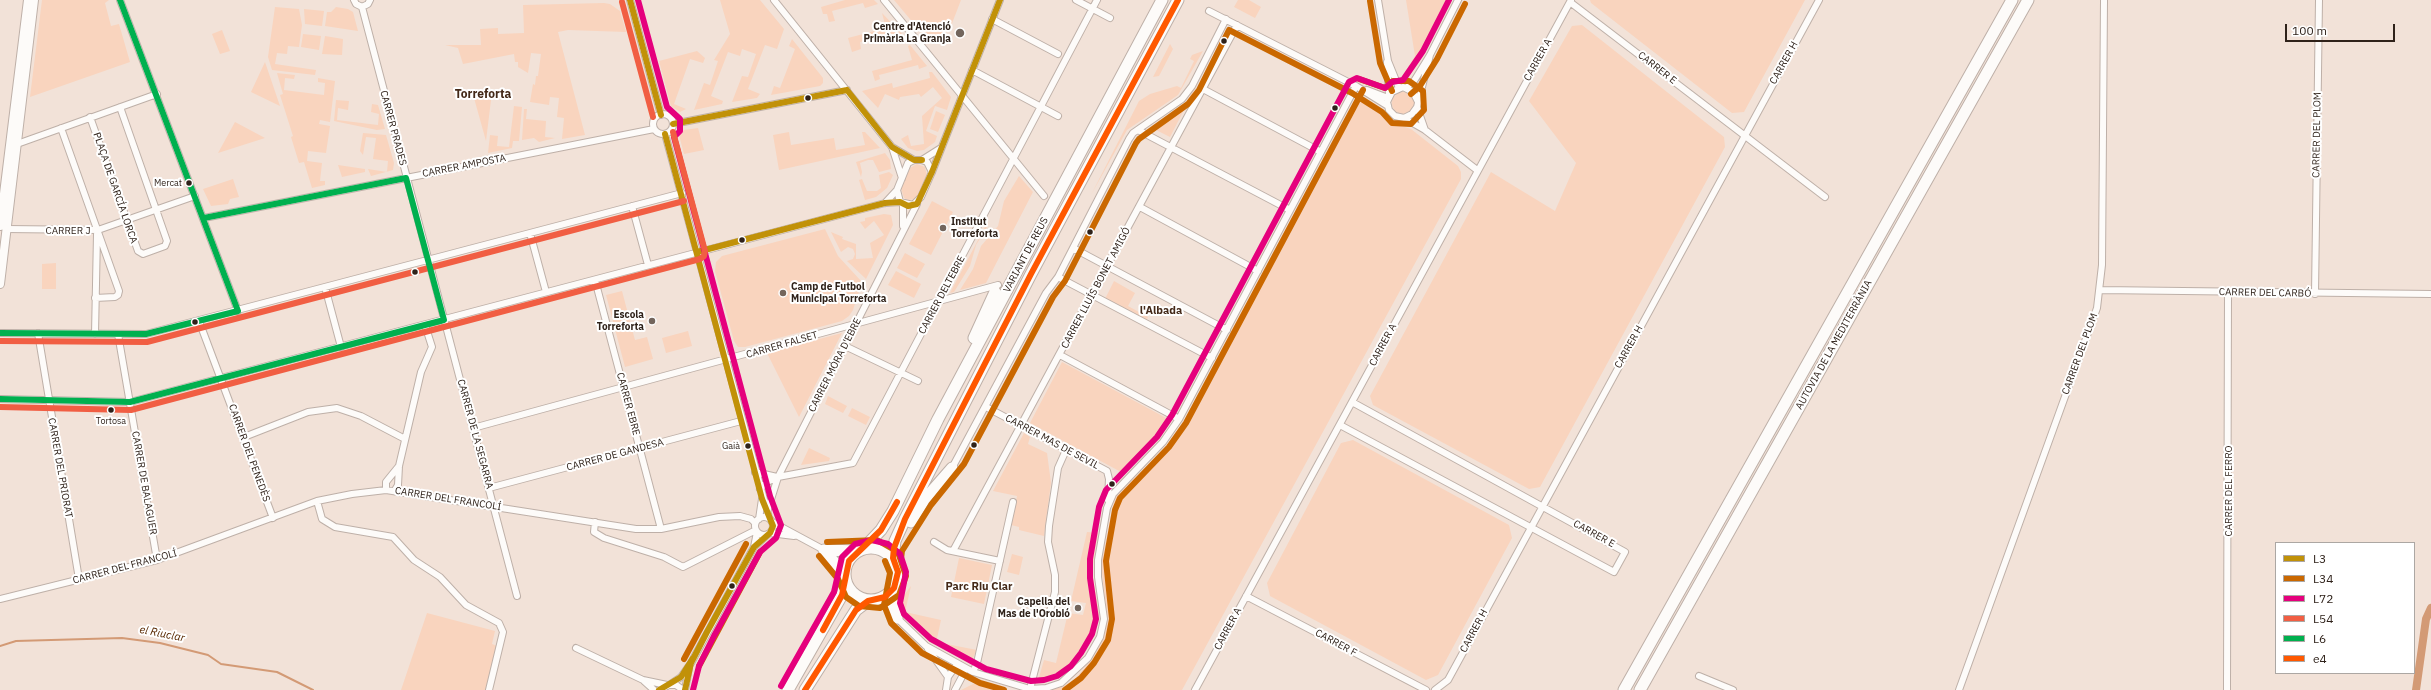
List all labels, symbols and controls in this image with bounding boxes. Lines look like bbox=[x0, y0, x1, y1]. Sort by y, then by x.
scale bar bbox=[2287, 16, 2397, 42]
place label: Centre d'Atenció Primària La Granja bbox=[863, 21, 951, 44]
text: 100 m bbox=[2292, 23, 2327, 38]
marker: Centre d'Atenció Primària La Granja bbox=[954, 27, 966, 39]
unlabelled marker bbox=[1219, 36, 1229, 46]
street label: CARRER A bbox=[1521, 37, 1555, 83]
street label: CARRER H bbox=[1767, 40, 1801, 86]
street label: CARRER E bbox=[1635, 49, 1679, 87]
district label: Torreforta bbox=[455, 88, 511, 102]
street label: CARRER PRADES bbox=[377, 89, 409, 167]
street label: CARRER DEL PLOM bbox=[2310, 92, 2324, 178]
unlabelled marker bbox=[803, 93, 813, 103]
unlabelled marker bbox=[1330, 103, 1340, 113]
street label: PLAÇA DE GARCÍA LORCA bbox=[90, 131, 140, 245]
street label: CARRER AMPOSTA bbox=[421, 152, 507, 180]
place label: Mercat bbox=[154, 178, 182, 188]
marker: Mercat bbox=[184, 178, 194, 188]
street label: VARIANT DE REUS bbox=[1001, 215, 1051, 295]
place label: Institut Torreforta bbox=[951, 216, 998, 240]
marker: Institut Torreforta bbox=[938, 223, 948, 233]
street label: CARRER J bbox=[45, 225, 91, 237]
street label: CARRER LLUÍS BONET AMIGÓ bbox=[1059, 225, 1133, 351]
unlabelled marker bbox=[1085, 227, 1095, 237]
unlabelled marker bbox=[737, 235, 747, 245]
street label: CARRER DELTEBRE bbox=[916, 254, 968, 336]
unlabelled marker bbox=[410, 267, 420, 277]
street label: AUTOVIA DE LA MEDITERRÀNIA bbox=[1793, 278, 1875, 412]
place label: Camp de Futbol Municipal Torreforta bbox=[791, 281, 886, 304]
street label: CARRER DEL CARBÓ bbox=[2219, 286, 2311, 300]
marker: Camp de Futbol Municipal Torreforta bbox=[778, 288, 788, 298]
district label: l'Albada bbox=[1140, 304, 1182, 318]
place label: Escola Torreforta bbox=[597, 309, 644, 332]
street label: CARRER DEL PLOM bbox=[2060, 312, 2100, 396]
marker: Escola Torreforta bbox=[647, 316, 657, 326]
street label: CARRER MÓRA D'EBRE bbox=[806, 316, 864, 414]
unlabelled marker bbox=[190, 317, 200, 327]
street label: CARRER A bbox=[1367, 322, 1399, 368]
street label: CARRER H bbox=[1612, 324, 1646, 370]
street label: CARRER FALSET bbox=[745, 329, 819, 361]
street label: CARRER EBRE bbox=[614, 371, 642, 437]
street label: CARRER DE LA SEGARRA bbox=[455, 378, 495, 490]
street label: CARRER DEL PENEDÈS bbox=[226, 403, 272, 503]
marker: Tortosa bbox=[106, 405, 116, 415]
street label: CARRER MAS DE SEVIL bbox=[1003, 412, 1101, 472]
place label: Tortosa bbox=[96, 416, 126, 426]
street label: CARRER DEL PRIORAT bbox=[45, 417, 75, 519]
street label: CARRER DE BALAGUER bbox=[129, 430, 159, 536]
street label: CARRER DE GANDESA bbox=[565, 436, 665, 474]
unlabelled marker bbox=[969, 440, 979, 450]
place label: Gaià bbox=[722, 441, 740, 451]
marker: Gaià bbox=[743, 441, 753, 451]
street label: CARRER DEL FERRO bbox=[2223, 445, 2235, 537]
unlabelled marker bbox=[1107, 479, 1117, 489]
street label: CARRER DEL FRANCOLÍ bbox=[394, 485, 502, 513]
street label: CARRER E bbox=[1571, 518, 1617, 550]
legend bbox=[2275, 542, 2415, 674]
street label: CARRER DEL FRANCOLÍ bbox=[71, 547, 179, 587]
text: L3 bbox=[2313, 551, 2326, 566]
text: L34 bbox=[2313, 571, 2333, 586]
district label: Parc Riu Clar bbox=[946, 580, 1012, 594]
unlabelled marker bbox=[727, 581, 737, 591]
text: L72 bbox=[2313, 591, 2333, 606]
place label: Capella del Mas de l'Orobió bbox=[998, 596, 1070, 620]
marker: Capella del Mas de l'Orobió bbox=[1073, 603, 1083, 613]
street label: CARRER A bbox=[1212, 606, 1244, 652]
street label: CARRER H bbox=[1458, 607, 1490, 655]
text: L54 bbox=[2313, 611, 2333, 626]
water label: el Riuclar bbox=[138, 623, 186, 645]
street label: CARRER F bbox=[1313, 627, 1359, 659]
text: L6 bbox=[2313, 631, 2326, 646]
text: e4 bbox=[2313, 651, 2327, 666]

